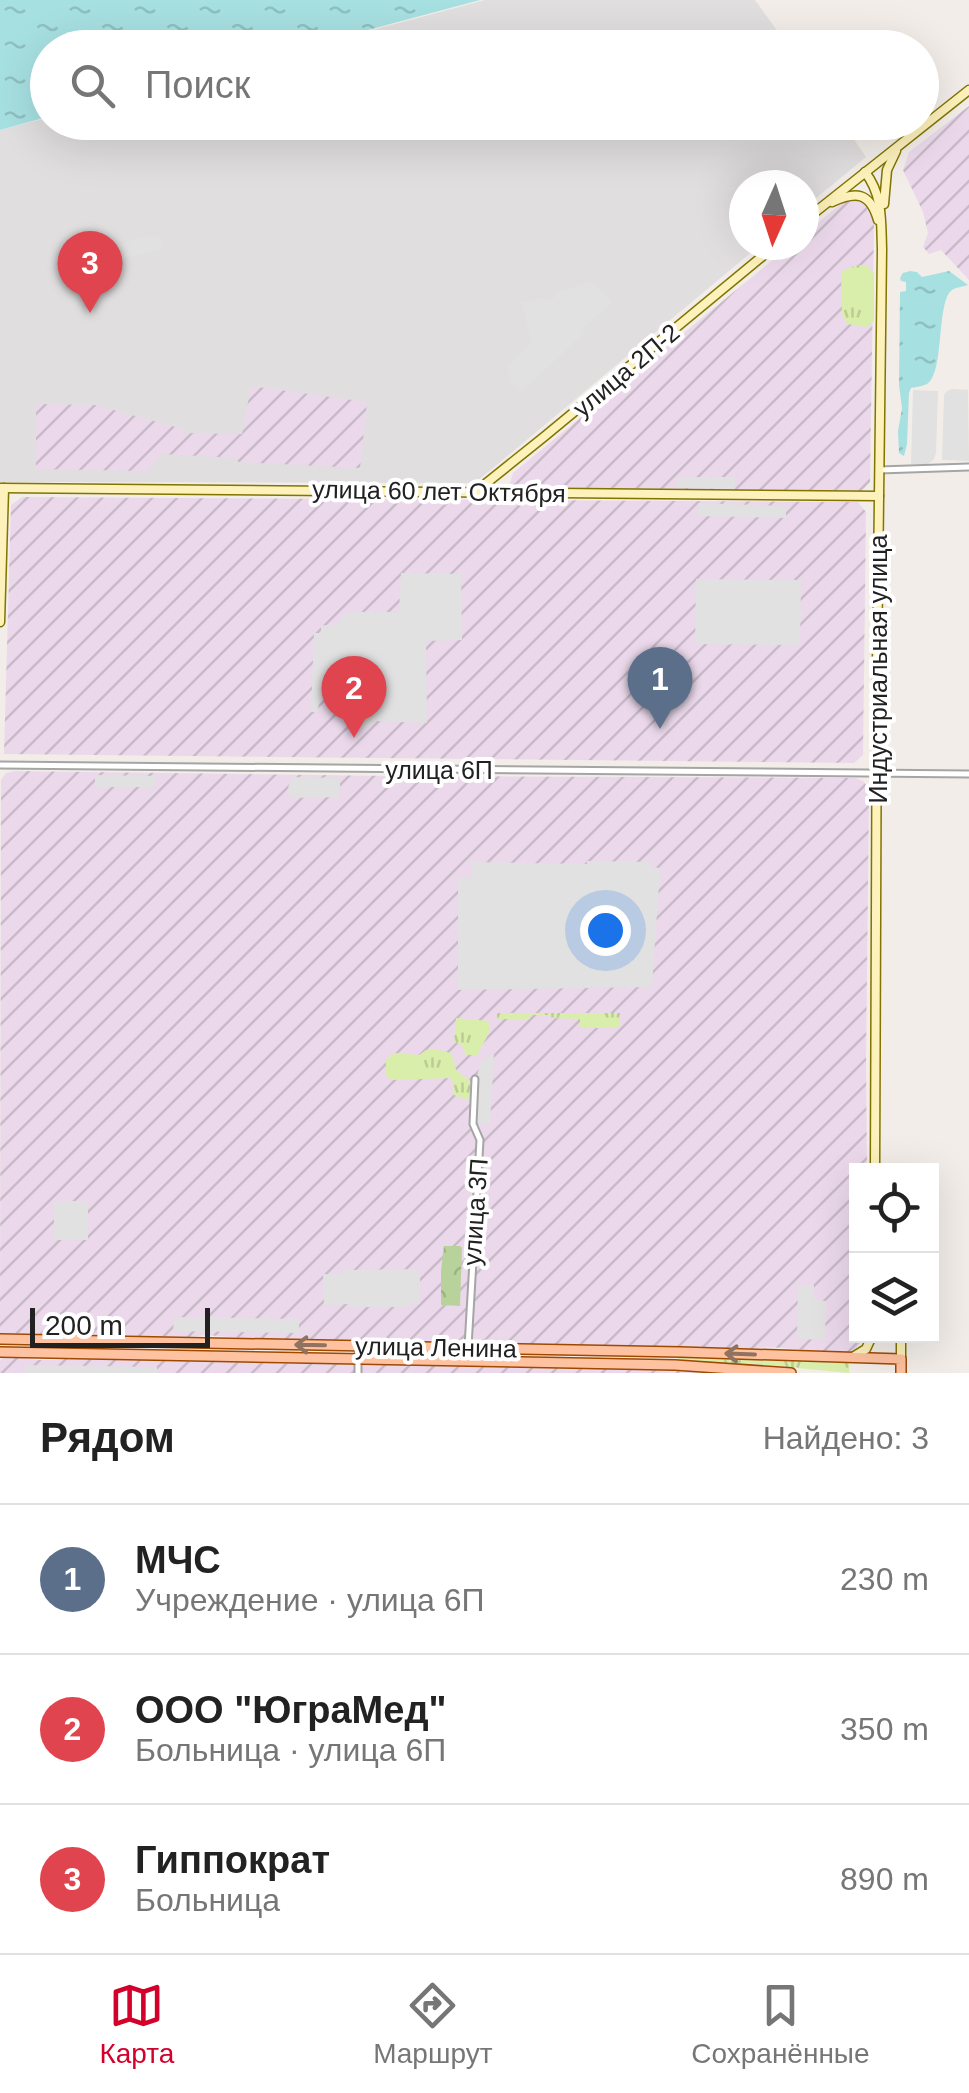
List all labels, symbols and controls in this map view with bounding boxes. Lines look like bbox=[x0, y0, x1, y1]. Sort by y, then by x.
search box bbox=[30, 30, 939, 140]
icon: search bbox=[65, 58, 120, 113]
text: Поиск bbox=[145, 64, 250, 106]
north arrow bbox=[729, 170, 819, 260]
pin: 3 bbox=[58, 230, 122, 313]
street label: улица 2П-2 bbox=[567, 318, 685, 422]
street label: улица 60 лет Октября bbox=[312, 475, 566, 507]
street label: Индустриальная улица bbox=[864, 534, 892, 803]
pin: 1 bbox=[628, 646, 692, 729]
pin: 2 bbox=[322, 656, 386, 738]
street label: улица 6П bbox=[385, 756, 493, 784]
your location bbox=[580, 905, 631, 956]
street label: улица 3П bbox=[457, 1157, 493, 1267]
map controls bbox=[849, 1163, 939, 1343]
button: locate bbox=[849, 1163, 939, 1253]
button: layers bbox=[849, 1253, 939, 1343]
scale bar bbox=[30, 1303, 210, 1348]
text: 200 m bbox=[45, 1310, 123, 1341]
street label: улица Ленина bbox=[355, 1332, 517, 1362]
one-way arrow bbox=[295, 1335, 327, 1354]
one-way arrow bbox=[725, 1344, 757, 1363]
text: Рядом bbox=[40, 1414, 175, 1461]
text: Найдено: 3 bbox=[763, 1420, 929, 1456]
text: МЧС bbox=[135, 1539, 221, 1581]
text: 1 bbox=[64, 1561, 81, 1597]
text: 230 m bbox=[840, 1561, 929, 1597]
text: Учреждение · улица 6П bbox=[135, 1582, 485, 1618]
text: ООО "ЮграМед" bbox=[135, 1689, 447, 1731]
text: 2 bbox=[64, 1711, 81, 1747]
text: 350 m bbox=[840, 1711, 929, 1747]
text: Больница · улица 6П bbox=[135, 1732, 446, 1768]
text: Гиппократ bbox=[135, 1839, 330, 1881]
text: 3 bbox=[64, 1861, 81, 1897]
text: 890 m bbox=[840, 1861, 929, 1897]
text: Больница bbox=[135, 1882, 280, 1918]
tab: Карта bbox=[99, 1978, 174, 2070]
tab: Маршрут bbox=[373, 1978, 492, 2070]
tab: Сохранённые bbox=[691, 1978, 870, 2070]

